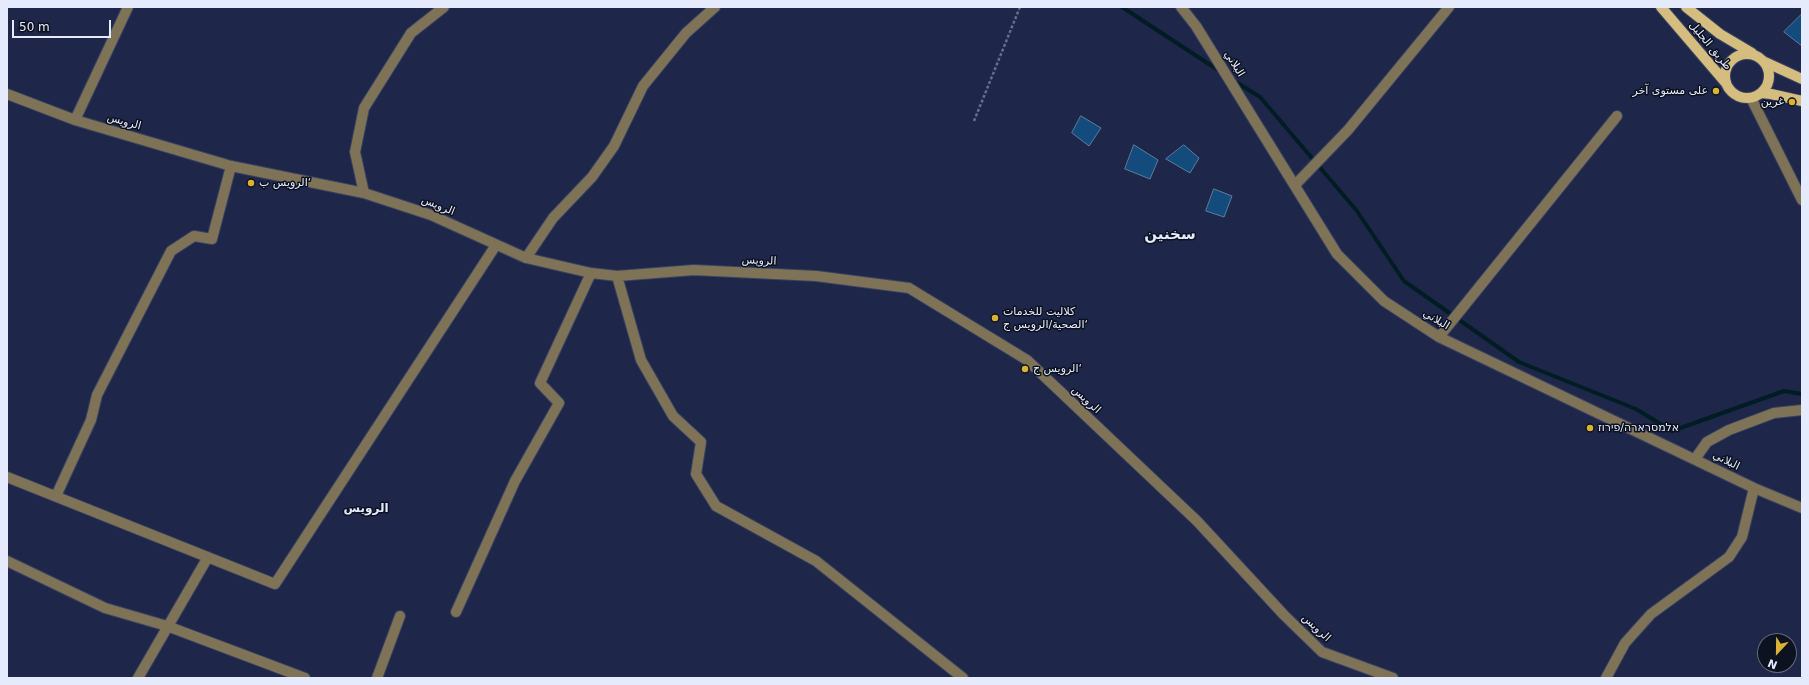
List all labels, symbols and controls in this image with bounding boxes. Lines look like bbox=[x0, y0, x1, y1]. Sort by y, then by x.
scale bar bbox=[14, 12, 113, 38]
street label: طريق الجليل bbox=[1686, 19, 1734, 73]
text: 50 m bbox=[19, 20, 50, 34]
street label: البلاني bbox=[1221, 48, 1247, 80]
place label: على مستوى آخر bbox=[1632, 84, 1708, 98]
marker: على مستوى آخر bbox=[1711, 86, 1721, 96]
place label: غرين bbox=[1761, 95, 1784, 109]
marker: غرين bbox=[1787, 97, 1797, 107]
street label: الرويس bbox=[105, 111, 143, 133]
place label: الرويس ب‘ bbox=[259, 176, 311, 190]
marker: الرويس ب‘ bbox=[246, 178, 256, 188]
street label: الرويس bbox=[419, 193, 457, 219]
district label: سخنين bbox=[1144, 226, 1196, 244]
street label: الرويس bbox=[741, 253, 777, 269]
place label: كلاليت للخدمات الصحية/الرويس ج‘ bbox=[1003, 305, 1088, 331]
street label: البلاني bbox=[1420, 307, 1452, 333]
marker: كلاليت للخدمات الصحية/الرويس ج‘ bbox=[990, 313, 1000, 323]
place label: الرويس ج‘ bbox=[1033, 362, 1082, 376]
marker: الرويس ج‘ bbox=[1020, 364, 1030, 374]
street label: الرويس bbox=[1069, 383, 1103, 417]
place label: אלמסרארה/פירוז bbox=[1598, 421, 1679, 435]
marker: אלמסרארה/פירוז bbox=[1585, 423, 1595, 433]
street label: البلاني bbox=[1710, 449, 1742, 473]
district label: الرويس bbox=[343, 502, 389, 516]
street label: الرويس bbox=[1299, 611, 1333, 645]
north arrow bbox=[1757, 633, 1797, 673]
text: N bbox=[1766, 656, 1779, 671]

